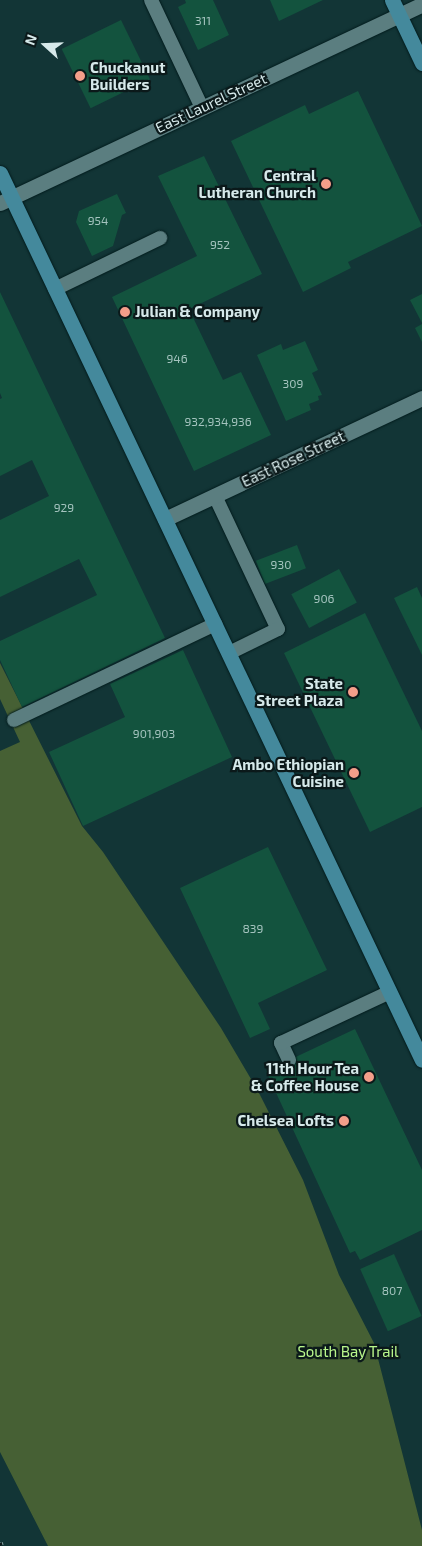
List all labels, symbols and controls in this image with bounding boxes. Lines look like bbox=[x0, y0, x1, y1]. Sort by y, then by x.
house number: 311 bbox=[195, 14, 211, 28]
north arrow bbox=[20, 20, 70, 70]
text: N bbox=[21, 32, 40, 47]
place label: Chuckanut Builders bbox=[90, 58, 165, 93]
street label: East Laurel Street bbox=[152, 69, 270, 137]
marker: Chuckanut Builders bbox=[74, 70, 86, 82]
place label: Central Lutheran Church bbox=[199, 166, 316, 201]
marker: Central Lutheran Church bbox=[320, 178, 332, 190]
house number: 954 bbox=[88, 214, 108, 228]
house number: 952 bbox=[210, 238, 230, 252]
place label: Julian & Company bbox=[135, 303, 260, 321]
marker: Julian & Company bbox=[119, 306, 131, 318]
house number: 946 bbox=[166, 352, 188, 366]
house number: 309 bbox=[283, 377, 303, 391]
house number: 932,934,936 bbox=[184, 415, 252, 429]
street label: East Rose Street bbox=[239, 427, 347, 491]
house number: 929 bbox=[54, 501, 74, 515]
house number: 930 bbox=[271, 558, 291, 572]
house number: 906 bbox=[314, 592, 334, 606]
place label: State Street Plaza bbox=[256, 674, 343, 709]
marker: State Street Plaza bbox=[347, 686, 359, 698]
house number: 901,903 bbox=[133, 727, 175, 741]
place label: Ambo Ethiopian Cuisine bbox=[232, 755, 344, 790]
marker: Ambo Ethiopian Cuisine bbox=[348, 767, 360, 779]
house number: 839 bbox=[243, 922, 263, 936]
place label: 11th Hour Tea & Coffee House bbox=[251, 1059, 359, 1094]
marker: 11th Hour Tea & Coffee House bbox=[363, 1071, 375, 1083]
place label: Chelsea Lofts bbox=[238, 1112, 334, 1130]
marker: Chelsea Lofts bbox=[338, 1115, 350, 1127]
house number: 807 bbox=[382, 1284, 402, 1298]
park label: South Bay Trail bbox=[297, 1343, 399, 1361]

